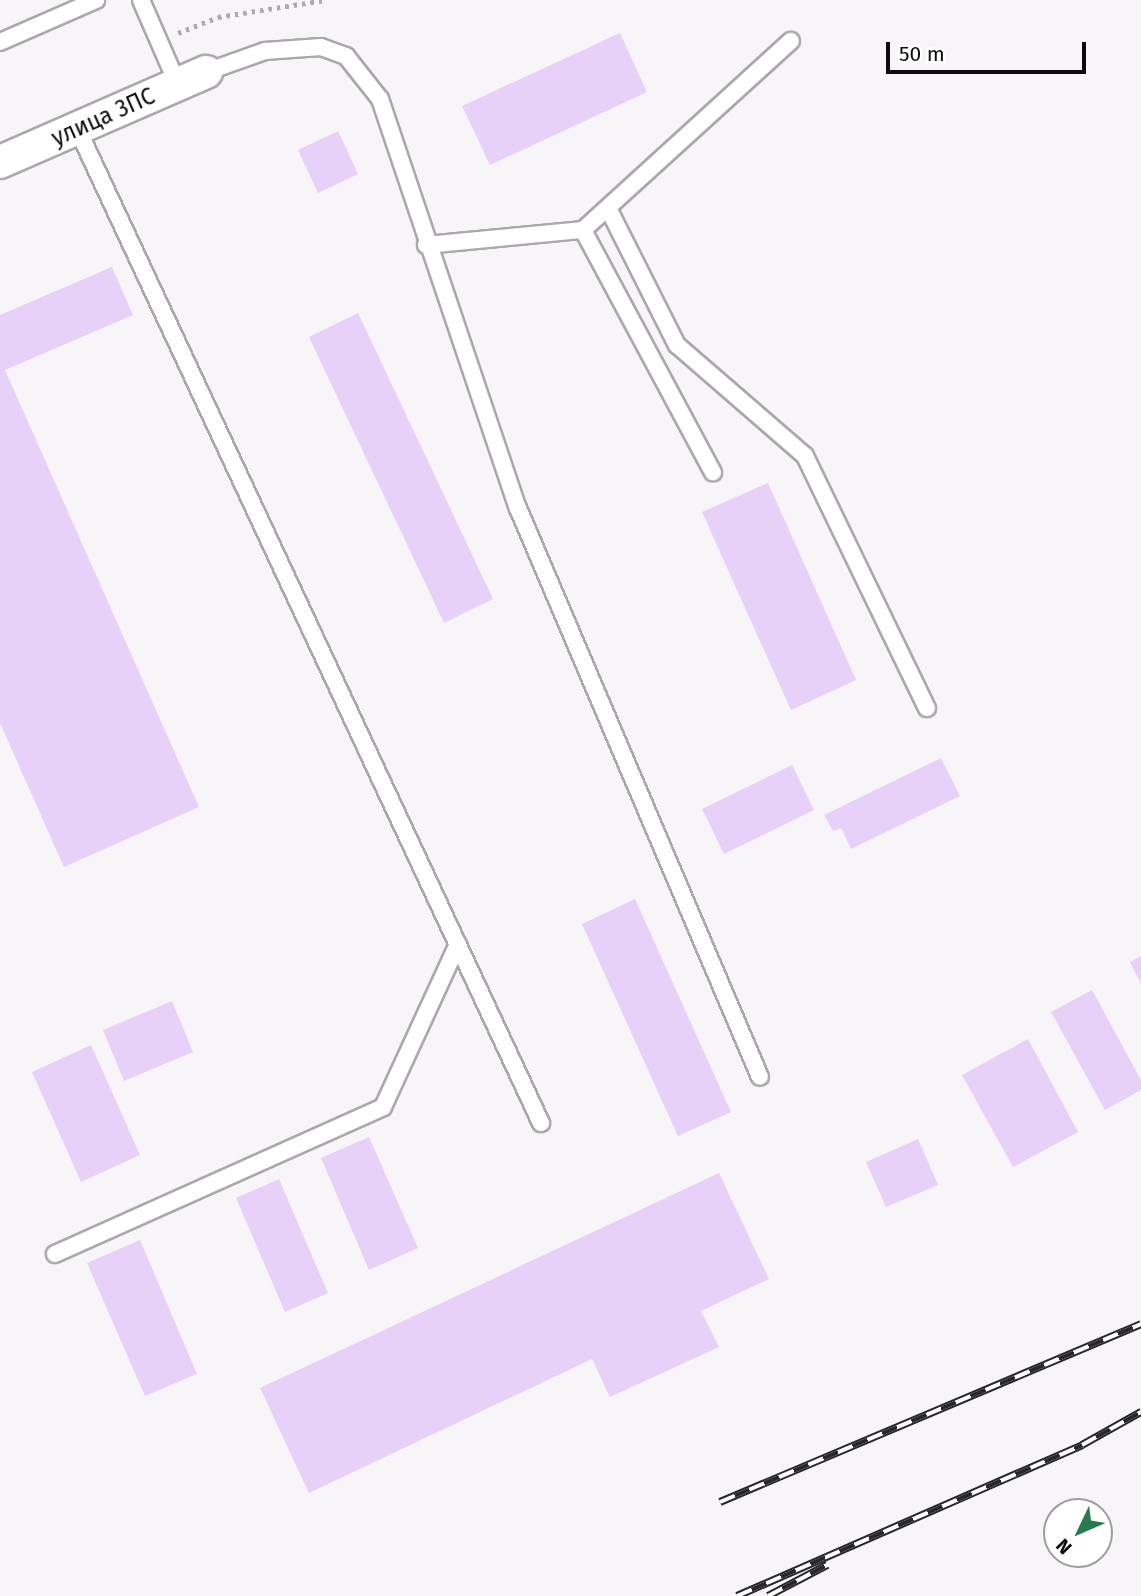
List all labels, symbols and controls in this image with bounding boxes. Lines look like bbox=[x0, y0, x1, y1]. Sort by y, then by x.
scale bar bbox=[889, 28, 1088, 72]
text: 50 m bbox=[899, 41, 945, 67]
street label: улица 3ПС bbox=[47, 82, 159, 152]
north arrow bbox=[1043, 1498, 1113, 1568]
text: N bbox=[1051, 1534, 1077, 1559]

